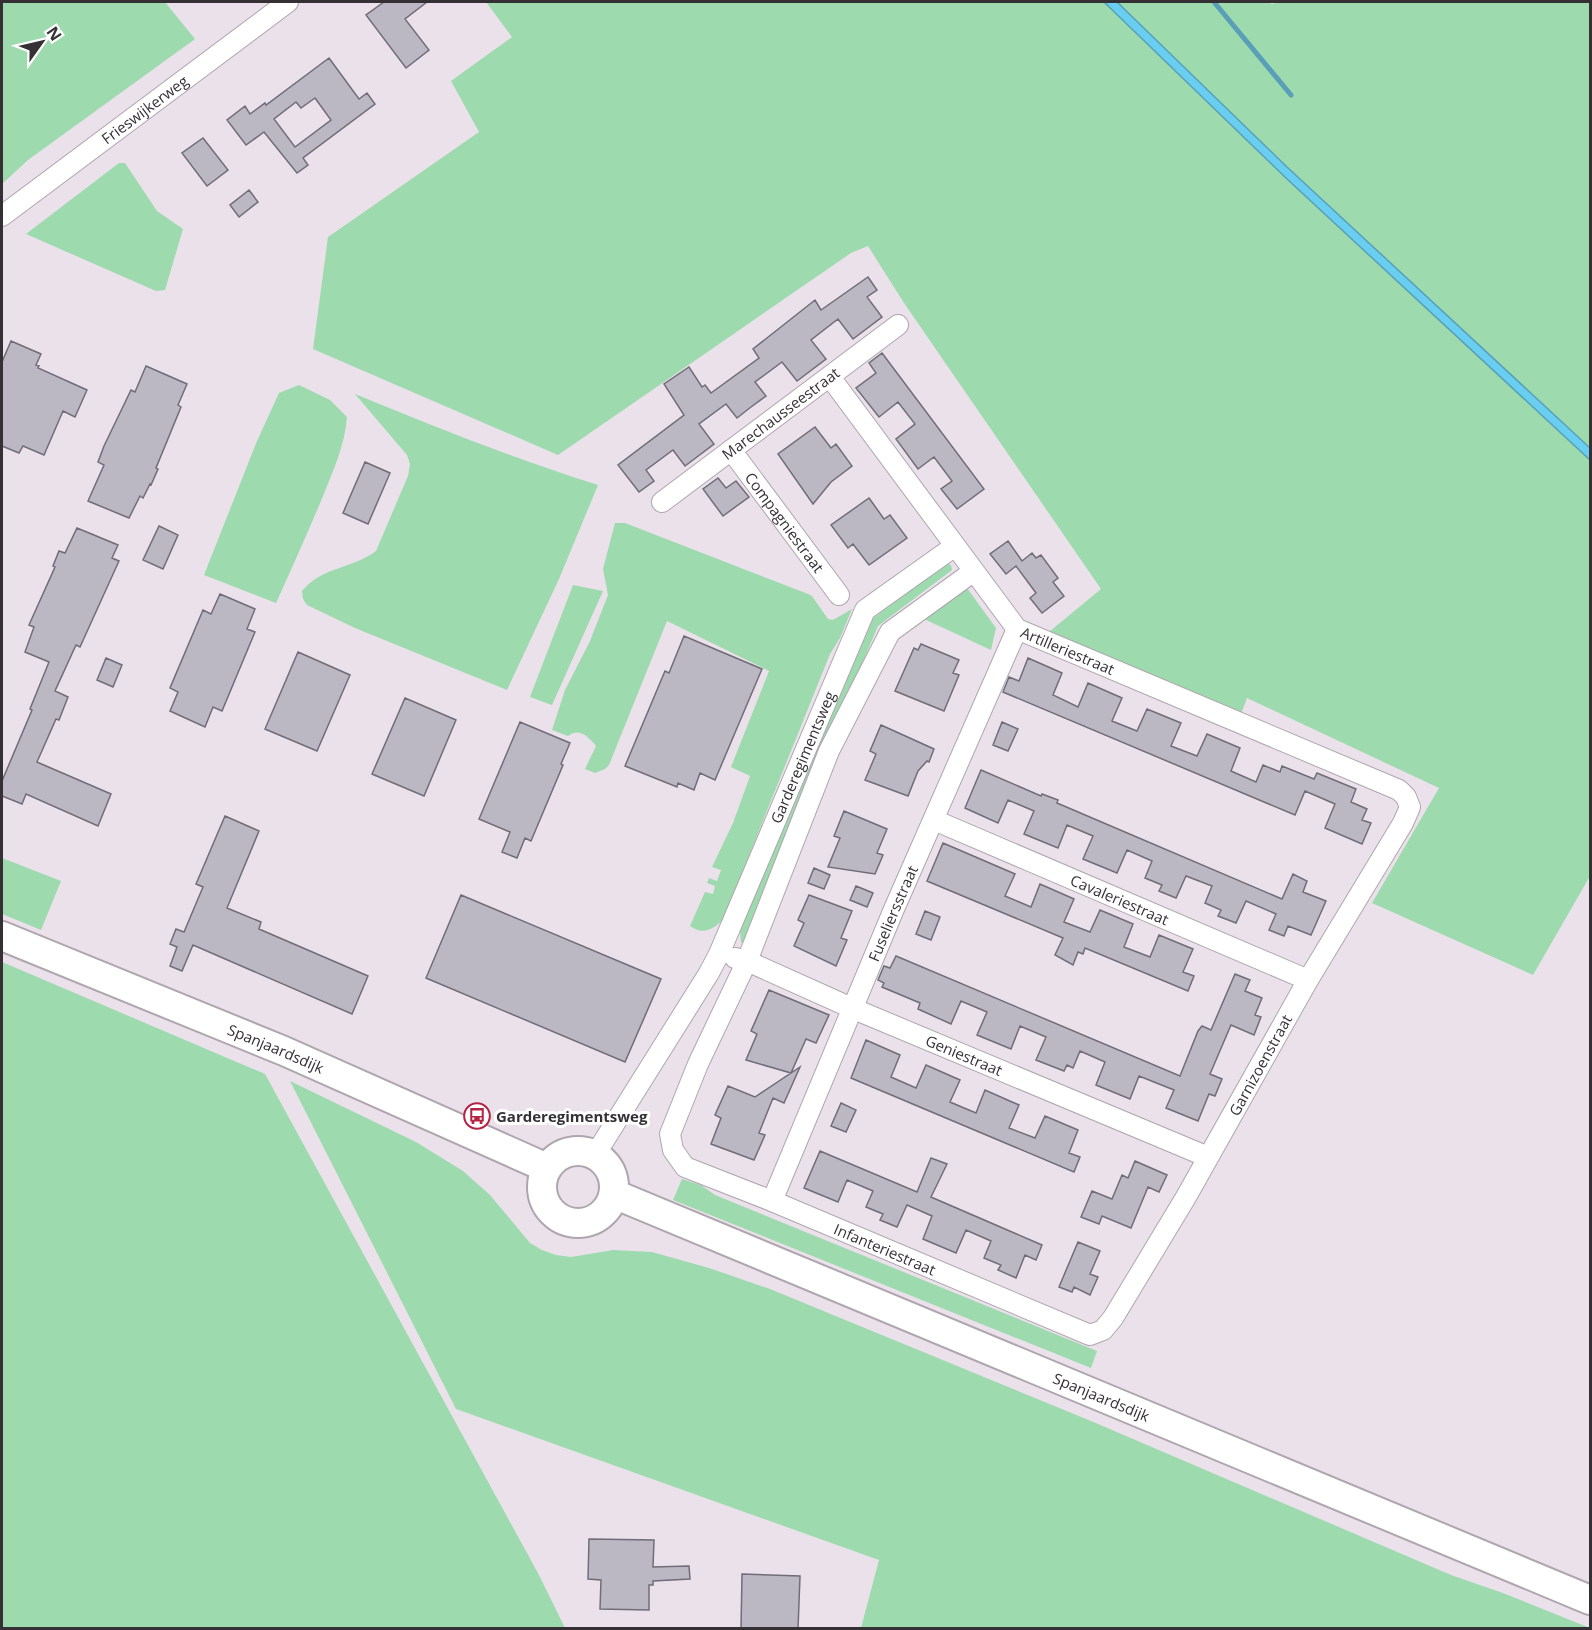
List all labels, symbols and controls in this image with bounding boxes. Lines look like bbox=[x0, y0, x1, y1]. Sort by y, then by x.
north arrow bbox=[12, 12, 72, 72]
text: N bbox=[42, 22, 67, 45]
street label: Frieswijkerweg bbox=[97, 70, 192, 148]
street label: Marechausseestraat bbox=[718, 363, 843, 464]
street label: Compagniestraat bbox=[741, 468, 829, 576]
street label: Artilleriestraat bbox=[1018, 622, 1118, 679]
street label: Garderegimentsweg bbox=[766, 688, 839, 826]
street label: Fuseliersstraat bbox=[863, 862, 922, 964]
street label: Cavaleriestraat bbox=[1068, 870, 1172, 929]
street label: Garnizoenstraat bbox=[1224, 1011, 1296, 1119]
street label: Spanjaardsdijk bbox=[225, 1019, 327, 1078]
street label: Geniestraat bbox=[923, 1030, 1006, 1080]
bus stop icon: Garderegimentsweg bbox=[462, 1101, 492, 1131]
place label: Garderegimentsweg bbox=[496, 1106, 648, 1126]
street label: Infanteriestraat bbox=[831, 1219, 939, 1279]
street label: Spanjaardsdijk bbox=[1050, 1368, 1153, 1426]

